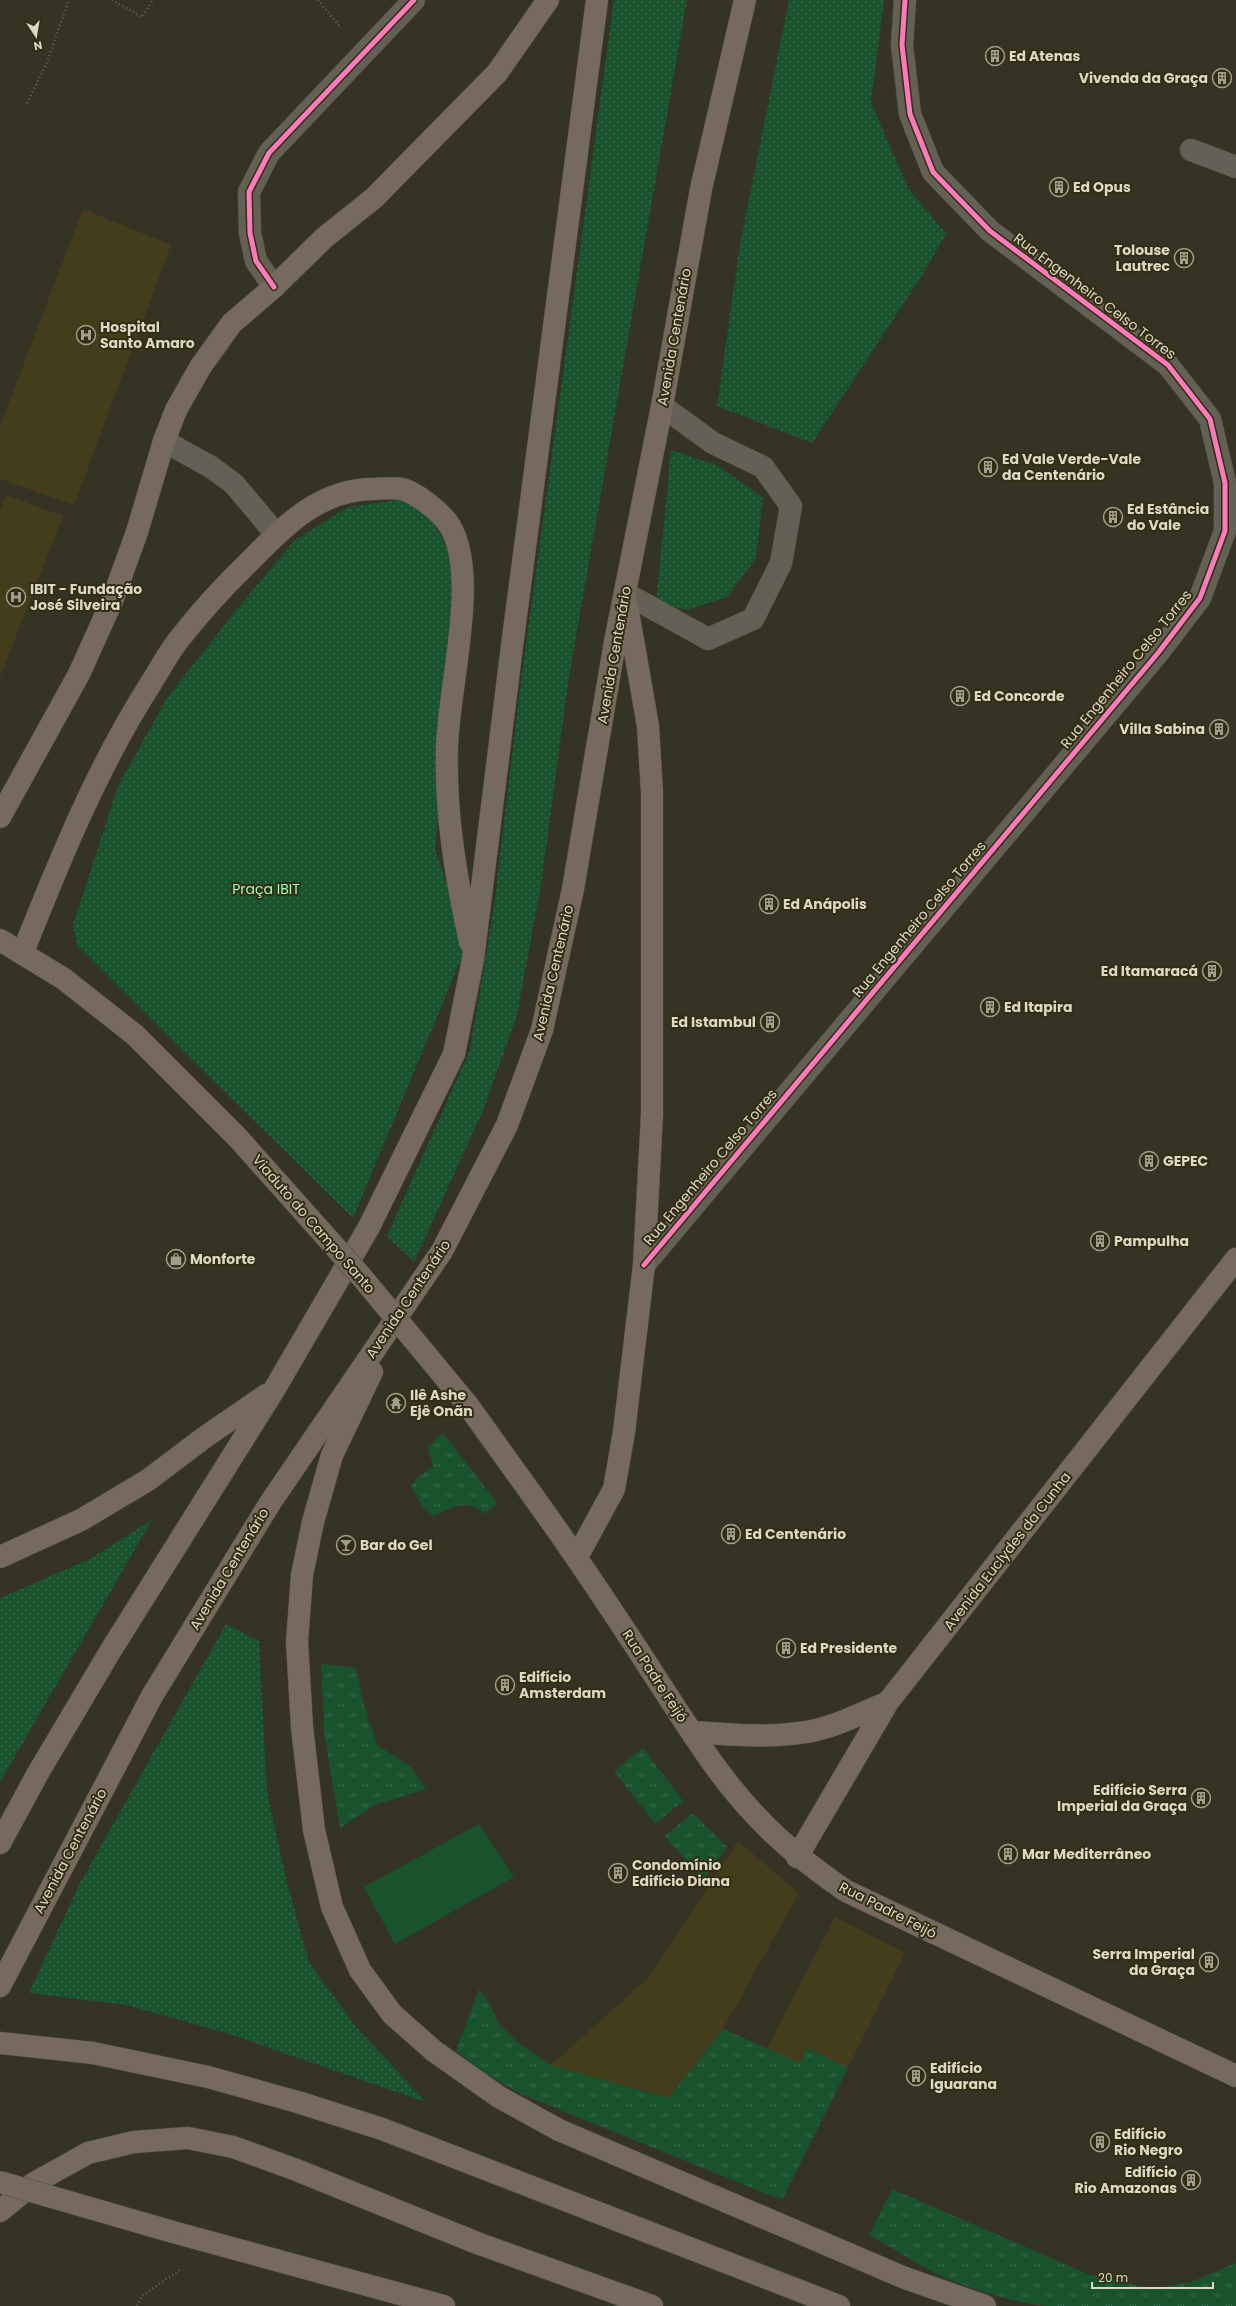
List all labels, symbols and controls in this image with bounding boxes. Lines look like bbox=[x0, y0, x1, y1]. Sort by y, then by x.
north arrow bbox=[16, 16, 56, 56]
text: N bbox=[32, 37, 44, 54]
building icon: Ed Atenas bbox=[984, 45, 1006, 67]
place label: Ed Atenas bbox=[1009, 46, 1081, 66]
building icon: Vivenda da Graça bbox=[1211, 67, 1233, 89]
place label: Vivenda da Graça bbox=[1079, 68, 1208, 88]
building icon: Ed Opus bbox=[1048, 176, 1070, 198]
place label: Ed Opus bbox=[1073, 177, 1131, 197]
street label: Rua Engenheiro Celso Torres bbox=[1010, 228, 1180, 364]
place label: Tolouse Lautrec bbox=[1114, 240, 1171, 276]
building icon: Tolouse Lautrec bbox=[1173, 247, 1195, 269]
street label: Avenida Centenário bbox=[652, 267, 696, 407]
place label: Hospital Santo Amaro bbox=[100, 317, 195, 353]
hospital icon: Hospital Santo Amaro bbox=[75, 324, 97, 346]
place label: Ed Vale Verde-Vale da Centenário bbox=[1002, 449, 1141, 485]
building icon: Ed Vale Verde-Vale da Centenário bbox=[977, 456, 999, 478]
place label: Ed Estância do Vale bbox=[1127, 499, 1209, 535]
building icon: Ed Estância do Vale bbox=[1102, 506, 1124, 528]
place label: IBIT - Fundação José Silveira bbox=[30, 579, 142, 615]
street label: Avenida Centenário bbox=[592, 585, 636, 725]
street label: Rua Engenheiro Celso Torres bbox=[1056, 585, 1196, 753]
hospital icon: IBIT - Fundação José Silveira bbox=[5, 586, 27, 608]
building icon: Ed Concorde bbox=[949, 685, 971, 707]
place label: Ed Concorde bbox=[974, 686, 1065, 706]
building icon: Villa Sabina bbox=[1208, 718, 1230, 740]
place label: Villa Sabina bbox=[1119, 719, 1205, 739]
street label: Rua Engenheiro Celso Torres bbox=[847, 836, 991, 1002]
park label: Praça IBIT bbox=[232, 879, 300, 899]
building icon: Ed Anápolis bbox=[758, 893, 780, 915]
place label: Ed Anápolis bbox=[783, 894, 867, 914]
street label: Avenida Centenário bbox=[528, 903, 578, 1043]
building icon: Ed Itamaracá bbox=[1201, 960, 1223, 982]
place label: Ed Itamaracá bbox=[1101, 961, 1198, 981]
building icon: Ed Itapira bbox=[979, 996, 1001, 1018]
place label: Ed Itapira bbox=[1004, 997, 1073, 1017]
building icon: Ed Istambul bbox=[759, 1011, 781, 1033]
place label: Ed Istambul bbox=[671, 1012, 756, 1032]
street label: Rua Engenheiro Celso Torres bbox=[638, 1084, 782, 1250]
street label: Viaduto do Campo Santo bbox=[248, 1150, 380, 1298]
building icon: GEPEC bbox=[1138, 1150, 1160, 1172]
place label: GEPEC bbox=[1163, 1151, 1209, 1171]
building icon: Pampulha bbox=[1089, 1230, 1111, 1252]
place label: Pampulha bbox=[1114, 1231, 1189, 1251]
street label: Avenida Centenário bbox=[361, 1236, 455, 1362]
shop icon: Monforte bbox=[165, 1248, 187, 1270]
place label: Monforte bbox=[190, 1249, 256, 1269]
place label: Ilê Ashe Ejê Onãn bbox=[410, 1385, 473, 1421]
temple icon: Ilê Ashe Ejê Onãn bbox=[385, 1392, 407, 1414]
street label: Avenida Euclydes da Cunha bbox=[939, 1468, 1075, 1634]
street label: Avenida Centenário bbox=[185, 1504, 273, 1634]
building icon: Ed Centenário bbox=[720, 1523, 742, 1545]
place label: Ed Centenário bbox=[745, 1524, 846, 1544]
bar icon: Bar do Gel bbox=[335, 1534, 357, 1556]
place label: Bar do Gel bbox=[360, 1535, 433, 1555]
street label: Rua Padre Feijó bbox=[617, 1626, 693, 1726]
building icon: Ed Presidente bbox=[775, 1637, 797, 1659]
place label: Ed Presidente bbox=[800, 1638, 898, 1658]
place label: Edifício Amsterdam bbox=[519, 1667, 606, 1703]
building icon: Edifício Amsterdam bbox=[494, 1674, 516, 1696]
place label: Edifício Serra Imperial da Graça bbox=[1057, 1780, 1187, 1816]
street label: Avenida Centenário bbox=[28, 1785, 112, 1917]
building icon: Edifício Serra Imperial da Graça bbox=[1190, 1787, 1212, 1809]
building icon: Mar Mediterrâneo bbox=[997, 1843, 1019, 1865]
place label: Mar Mediterrâneo bbox=[1022, 1844, 1151, 1864]
place label: Condomínio Edifício Diana bbox=[632, 1855, 730, 1891]
building icon: Condomínio Edifício Diana bbox=[607, 1862, 629, 1884]
street label: Rua Padre Feijó bbox=[836, 1877, 940, 1943]
place label: Serra Imperial da Graça bbox=[1092, 1944, 1195, 1980]
building icon: Serra Imperial da Graça bbox=[1198, 1951, 1220, 1973]
place label: Edifício Iguarana bbox=[930, 2058, 997, 2094]
building icon: Edifício Iguarana bbox=[905, 2065, 927, 2087]
place label: Edifício Rio Negro bbox=[1114, 2124, 1183, 2160]
building icon: Edifício Rio Negro bbox=[1089, 2131, 1111, 2153]
place label: Edifício Rio Amazonas bbox=[1075, 2162, 1177, 2198]
building icon: Edifício Rio Amazonas bbox=[1180, 2169, 1202, 2191]
scale bar bbox=[1092, 2264, 1213, 2290]
text: 20 m bbox=[1098, 2269, 1128, 2286]

